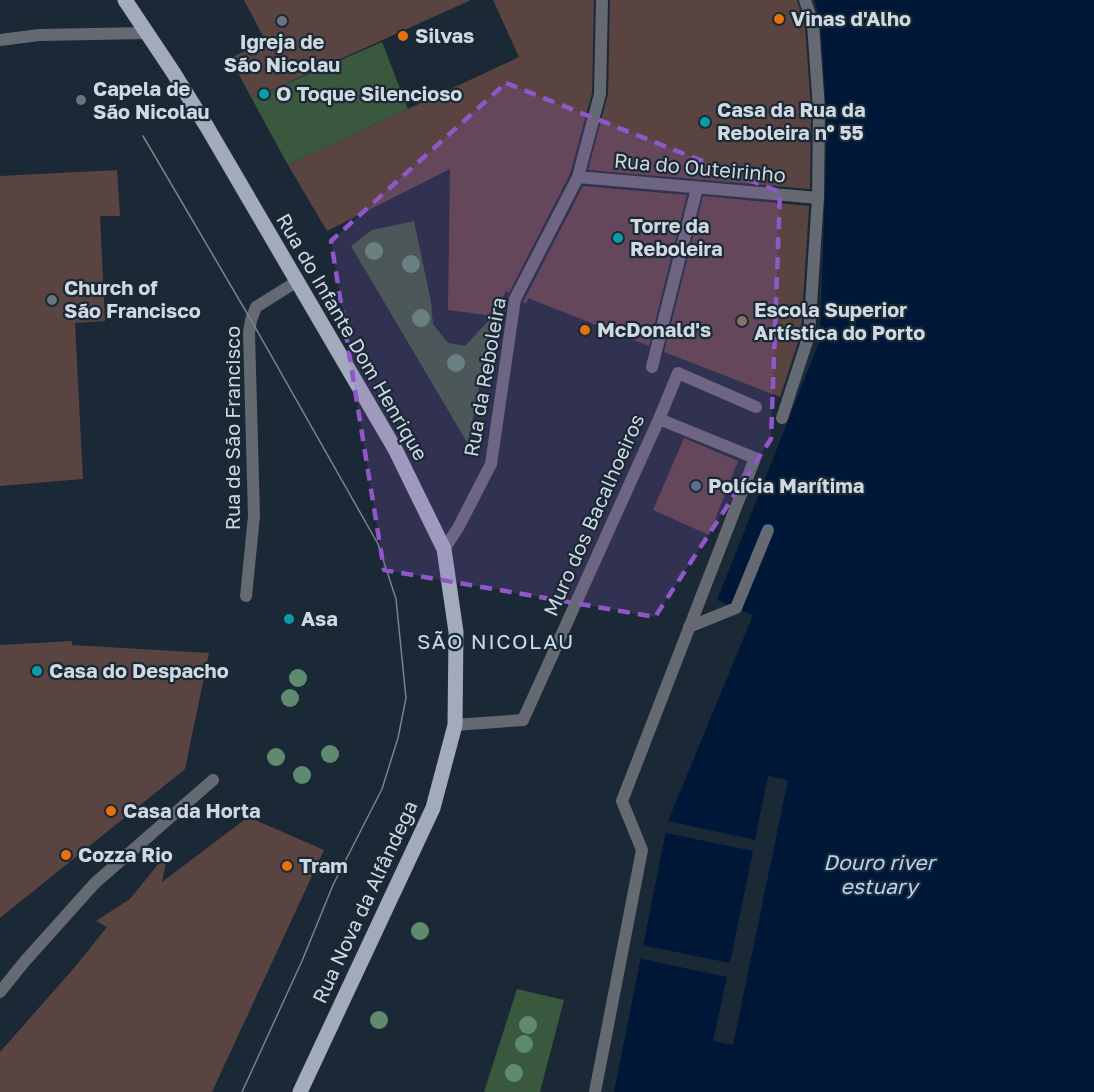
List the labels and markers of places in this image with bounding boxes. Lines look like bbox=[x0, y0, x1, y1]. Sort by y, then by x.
place label: Vinas d'Alho bbox=[791, 6, 911, 30]
marker: Vinas d'Alho bbox=[772, 12, 786, 26]
marker: Igreja de São Nicolau bbox=[275, 14, 289, 28]
place label: Silvas bbox=[415, 23, 474, 47]
place label: Igreja de São Nicolau bbox=[224, 29, 340, 76]
marker: Silvas bbox=[396, 29, 410, 43]
place label: Capela de São Nicolau bbox=[93, 76, 209, 123]
place label: O Toque Silencioso bbox=[276, 81, 462, 105]
marker: O Toque Silencioso bbox=[257, 87, 271, 101]
marker: Capela de São Nicolau bbox=[74, 93, 88, 107]
place label: Casa da Rua da Reboleira nº 55 bbox=[717, 97, 866, 144]
marker: Casa da Rua da Reboleira nº 55 bbox=[698, 115, 712, 129]
place label: Torre da Reboleira bbox=[630, 213, 723, 260]
marker: Torre da Reboleira bbox=[611, 231, 625, 245]
place label: Church of São Francisco bbox=[64, 275, 201, 322]
marker: Church of São Francisco bbox=[45, 293, 59, 307]
place label: Escola Superior Artística do Porto bbox=[754, 297, 925, 344]
marker: Escola Superior Artística do Porto bbox=[735, 314, 749, 328]
place label: McDonald's bbox=[597, 317, 711, 341]
marker: McDonald's bbox=[578, 323, 592, 337]
place label: Polícia Marítima bbox=[708, 473, 864, 497]
marker: Polícia Marítima bbox=[689, 479, 703, 493]
place label: Asa bbox=[301, 606, 338, 630]
marker: Asa bbox=[282, 612, 296, 626]
place label: Casa do Despacho bbox=[49, 658, 229, 682]
marker: Casa do Despacho bbox=[30, 664, 44, 678]
place label: Casa da Horta bbox=[123, 798, 261, 822]
marker: Casa da Horta bbox=[104, 804, 118, 818]
place label: Cozza Rio bbox=[78, 842, 173, 866]
marker: Cozza Rio bbox=[59, 848, 73, 862]
place label: Tram bbox=[299, 853, 348, 877]
marker: Tram bbox=[280, 859, 294, 873]

